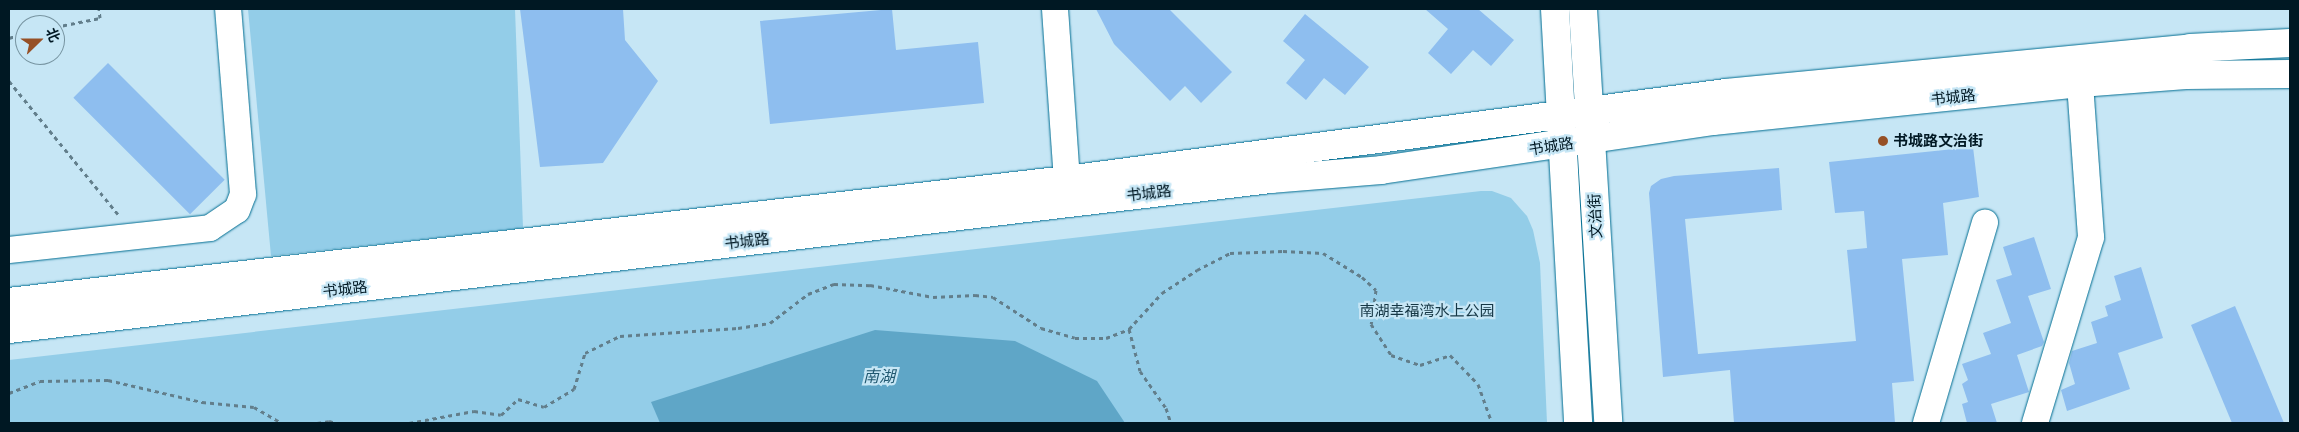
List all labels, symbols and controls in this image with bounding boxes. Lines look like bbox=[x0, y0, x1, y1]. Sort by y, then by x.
north arrow bbox=[15, 15, 65, 65]
text: 北 bbox=[42, 25, 64, 45]
street label: 书城路 bbox=[1930, 86, 1976, 108]
place label: 书城路文治街 bbox=[1893, 132, 1983, 150]
street label: 书城路 bbox=[1527, 134, 1575, 158]
marker: 书城路文治街 bbox=[1877, 135, 1889, 147]
street label: 书城路 bbox=[1126, 181, 1172, 205]
street label: 文治街 bbox=[1585, 193, 1605, 239]
street label: 书城路 bbox=[724, 229, 770, 253]
street label: 书城路 bbox=[322, 277, 368, 301]
park label: 南湖幸福湾水上公园 bbox=[1360, 302, 1494, 320]
water label: 南湖 bbox=[863, 367, 895, 387]

